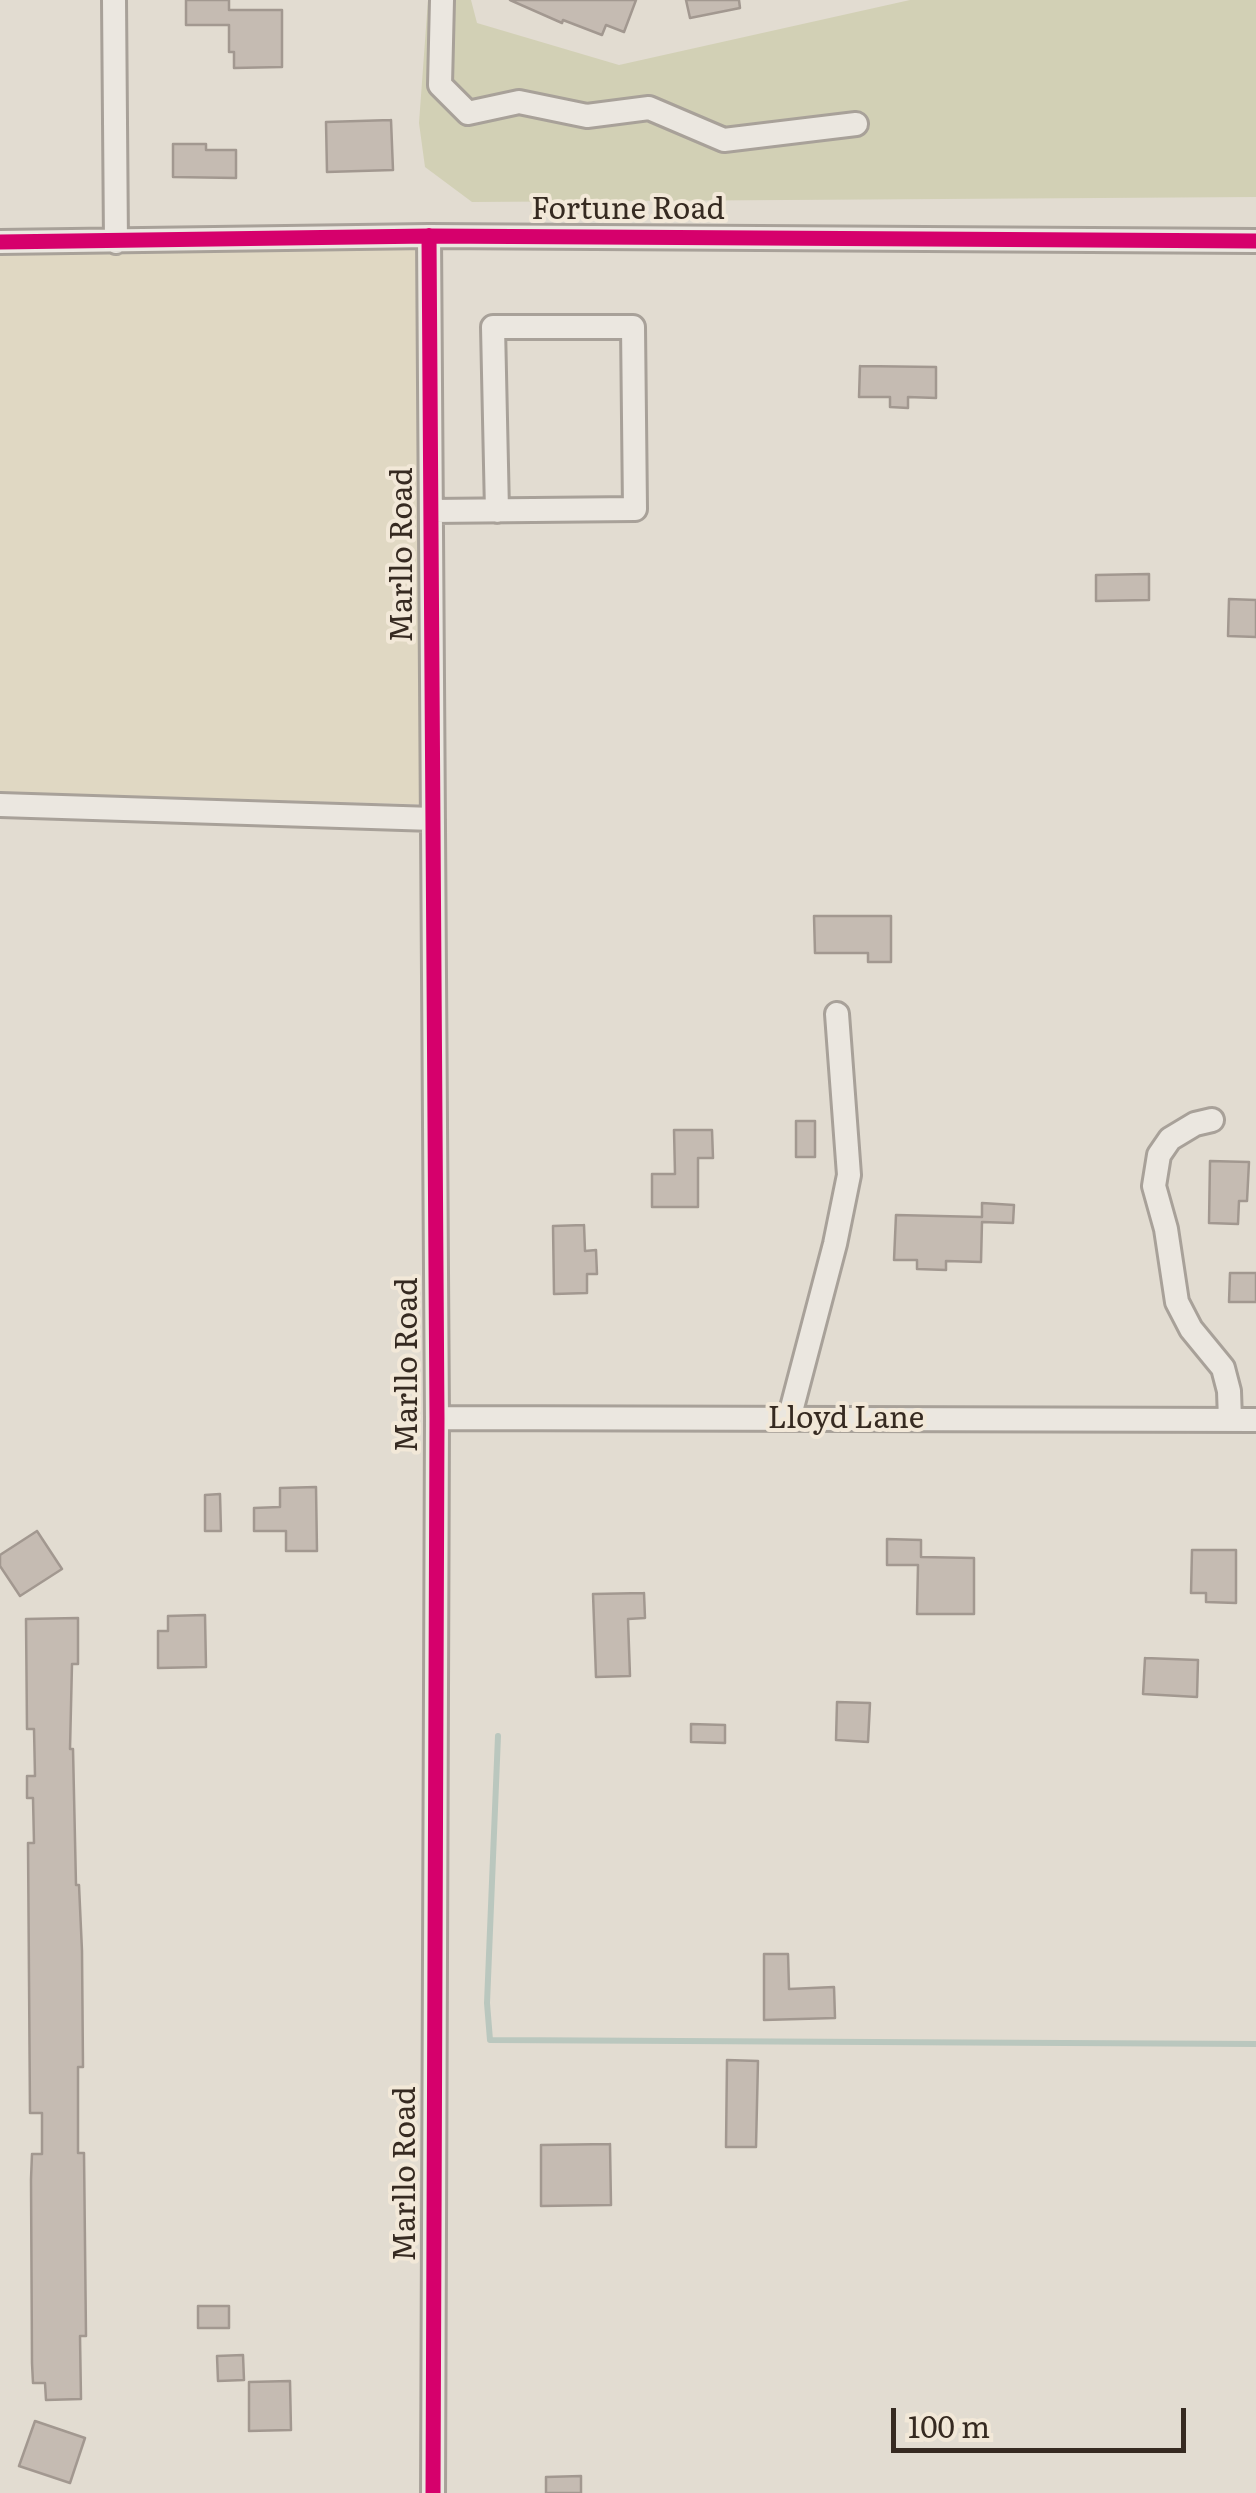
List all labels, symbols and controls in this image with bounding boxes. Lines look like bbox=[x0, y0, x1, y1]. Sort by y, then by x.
street label: Fortune Road bbox=[531, 192, 725, 228]
street label: Marllo Road bbox=[385, 467, 421, 643]
street label: Marllo Road bbox=[390, 1277, 426, 1453]
street label: Lloyd Lane bbox=[768, 1401, 924, 1437]
street label: Marllo Road bbox=[388, 2086, 424, 2262]
scale bar bbox=[896, 2388, 1191, 2450]
text: 100 m bbox=[908, 2403, 990, 2447]

